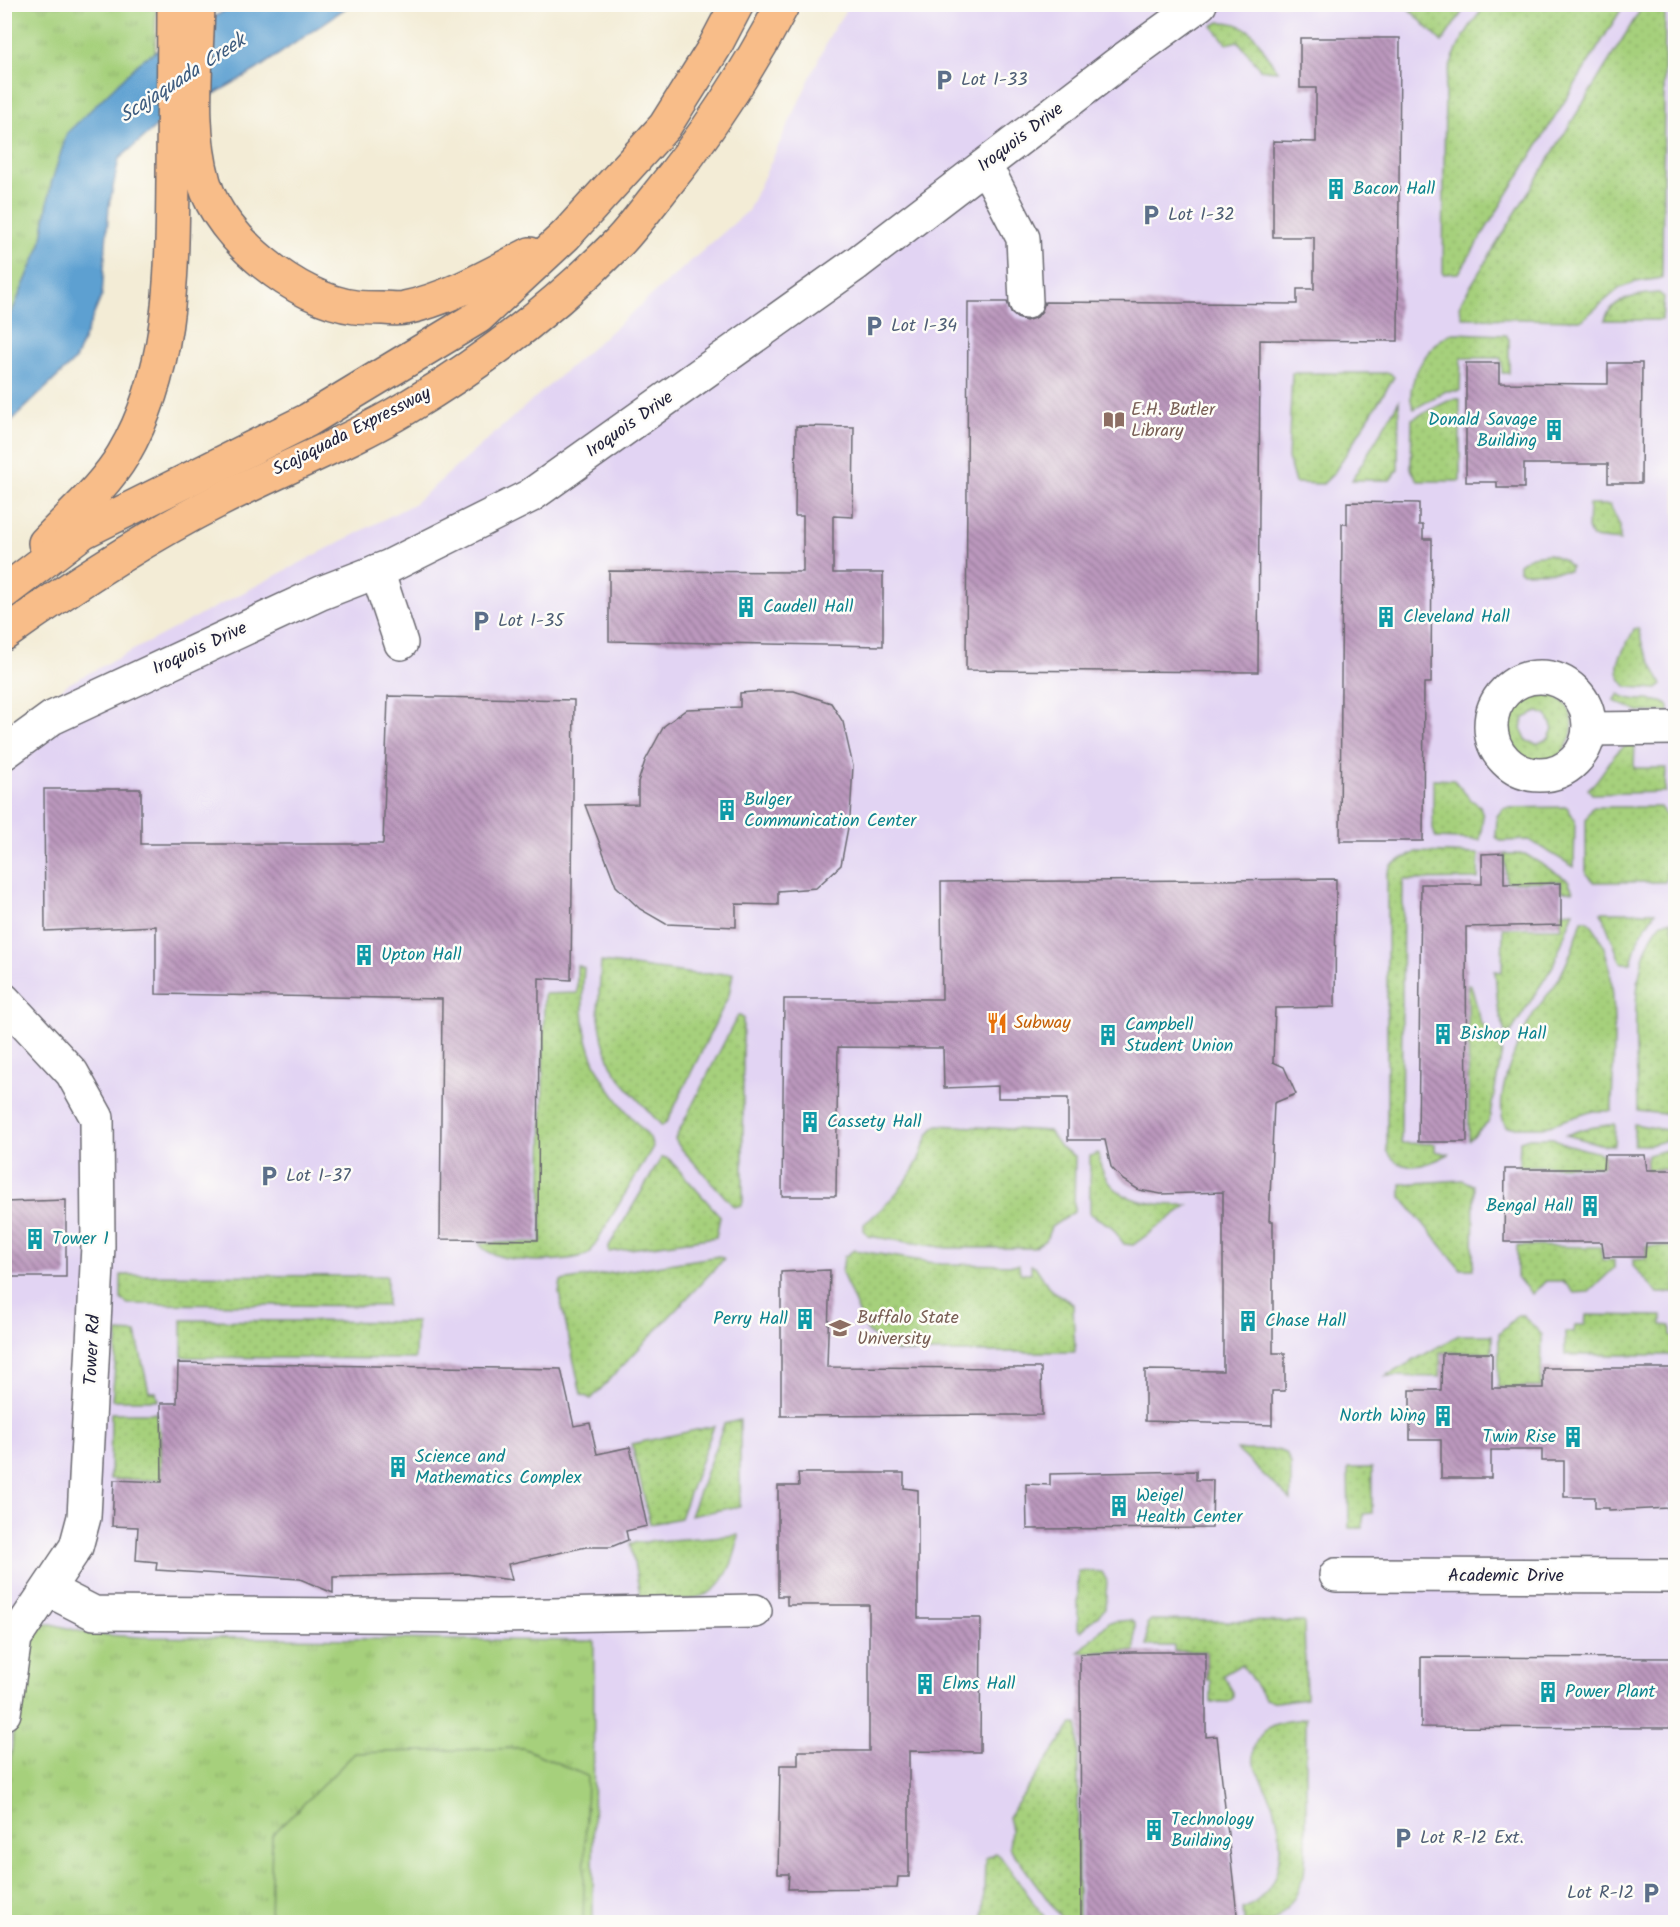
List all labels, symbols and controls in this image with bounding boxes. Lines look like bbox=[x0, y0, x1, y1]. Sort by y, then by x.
water label: Scajaquada Creek bbox=[113, 25, 255, 132]
place label: Lot I-33 bbox=[961, 66, 1028, 95]
parking icon: Lot I-33 bbox=[932, 68, 956, 92]
street label: Iroquois Drive bbox=[972, 96, 1070, 180]
place label: Bacon Hall bbox=[1353, 175, 1436, 204]
building icon: Bacon Hall bbox=[1324, 177, 1348, 201]
place label: Lot I-32 bbox=[1168, 201, 1235, 230]
parking icon: Lot I-32 bbox=[1139, 203, 1163, 227]
place label: Lot I-34 bbox=[891, 312, 957, 341]
parking icon: Lot I-34 bbox=[862, 314, 886, 338]
street label: Scajaquada Expressway bbox=[268, 379, 437, 485]
street label: Iroquois Drive bbox=[580, 384, 680, 466]
place label: E.H. Butler Library bbox=[1131, 396, 1216, 446]
place label: Donald Savage Building bbox=[1428, 406, 1537, 456]
library icon: E.H. Butler Library bbox=[1102, 408, 1126, 432]
building icon: Donald Savage Building bbox=[1542, 418, 1566, 442]
place label: Caudell Hall bbox=[763, 593, 854, 622]
building icon: Caudell Hall bbox=[734, 595, 758, 619]
place label: Cleveland Hall bbox=[1403, 603, 1511, 632]
building icon: Cleveland Hall bbox=[1374, 605, 1398, 629]
place label: Lot I-35 bbox=[498, 607, 565, 636]
parking icon: Lot I-35 bbox=[469, 609, 493, 633]
street label: Iroquois Drive bbox=[148, 614, 252, 684]
place label: Bulger Communication Center bbox=[744, 786, 917, 836]
building icon: Bulger Communication Center bbox=[715, 798, 739, 822]
place label: Upton Hall bbox=[381, 941, 462, 970]
building icon: Upton Hall bbox=[352, 943, 376, 967]
place label: Subway bbox=[1014, 1009, 1071, 1038]
restaurant icon: Subway bbox=[985, 1011, 1009, 1035]
place label: Campbell Student Union bbox=[1125, 1011, 1233, 1061]
place label: Bishop Hall bbox=[1460, 1020, 1547, 1049]
building icon: Bishop Hall bbox=[1431, 1022, 1455, 1046]
building icon: Campbell Student Union bbox=[1096, 1023, 1120, 1047]
place label: Cassety Hall bbox=[827, 1108, 922, 1137]
building icon: Cassety Hall bbox=[798, 1110, 822, 1134]
place label: Lot I-37 bbox=[286, 1162, 351, 1191]
parking icon: Lot I-37 bbox=[257, 1164, 281, 1188]
place label: Bengal Hall bbox=[1486, 1192, 1574, 1221]
building icon: Bengal Hall bbox=[1578, 1194, 1602, 1218]
place label: Tower 1 bbox=[52, 1225, 109, 1254]
building icon: Tower 1 bbox=[23, 1227, 47, 1251]
place label: Buffalo State University bbox=[857, 1304, 959, 1354]
place label: Perry Hall bbox=[713, 1305, 789, 1334]
building icon: Perry Hall bbox=[793, 1307, 817, 1331]
place label: Chase Hall bbox=[1265, 1307, 1347, 1336]
building icon: Chase Hall bbox=[1236, 1309, 1260, 1333]
street label: Tower Rd bbox=[77, 1313, 109, 1386]
school or university icon: Buffalo State University bbox=[828, 1316, 852, 1340]
place label: North Wing bbox=[1339, 1402, 1426, 1431]
building icon: North Wing bbox=[1431, 1404, 1455, 1428]
place label: Twin Rise bbox=[1483, 1423, 1556, 1452]
building icon: Twin Rise bbox=[1561, 1425, 1585, 1449]
place label: Science and Mathematics Complex bbox=[415, 1443, 582, 1493]
building icon: Science and Mathematics Complex bbox=[386, 1455, 410, 1479]
place label: Weigel Health Center bbox=[1136, 1482, 1243, 1532]
building icon: Weigel Health Center bbox=[1107, 1494, 1131, 1518]
street label: Academic Drive bbox=[1448, 1562, 1564, 1591]
place label: Elms Hall bbox=[942, 1670, 1016, 1699]
building icon: Elms Hall bbox=[913, 1672, 937, 1696]
place label: Power Plant bbox=[1565, 1678, 1657, 1707]
building icon: Power Plant bbox=[1536, 1680, 1560, 1704]
place label: Technology Building bbox=[1171, 1806, 1254, 1856]
building icon: Technology Building bbox=[1142, 1818, 1166, 1842]
place label: Lot R-12 Ext. bbox=[1420, 1824, 1524, 1853]
parking icon: Lot R-12 Ext. bbox=[1391, 1826, 1415, 1850]
place label: Lot R-12 bbox=[1567, 1879, 1634, 1908]
parking icon: Lot R-12 bbox=[1639, 1881, 1663, 1905]

